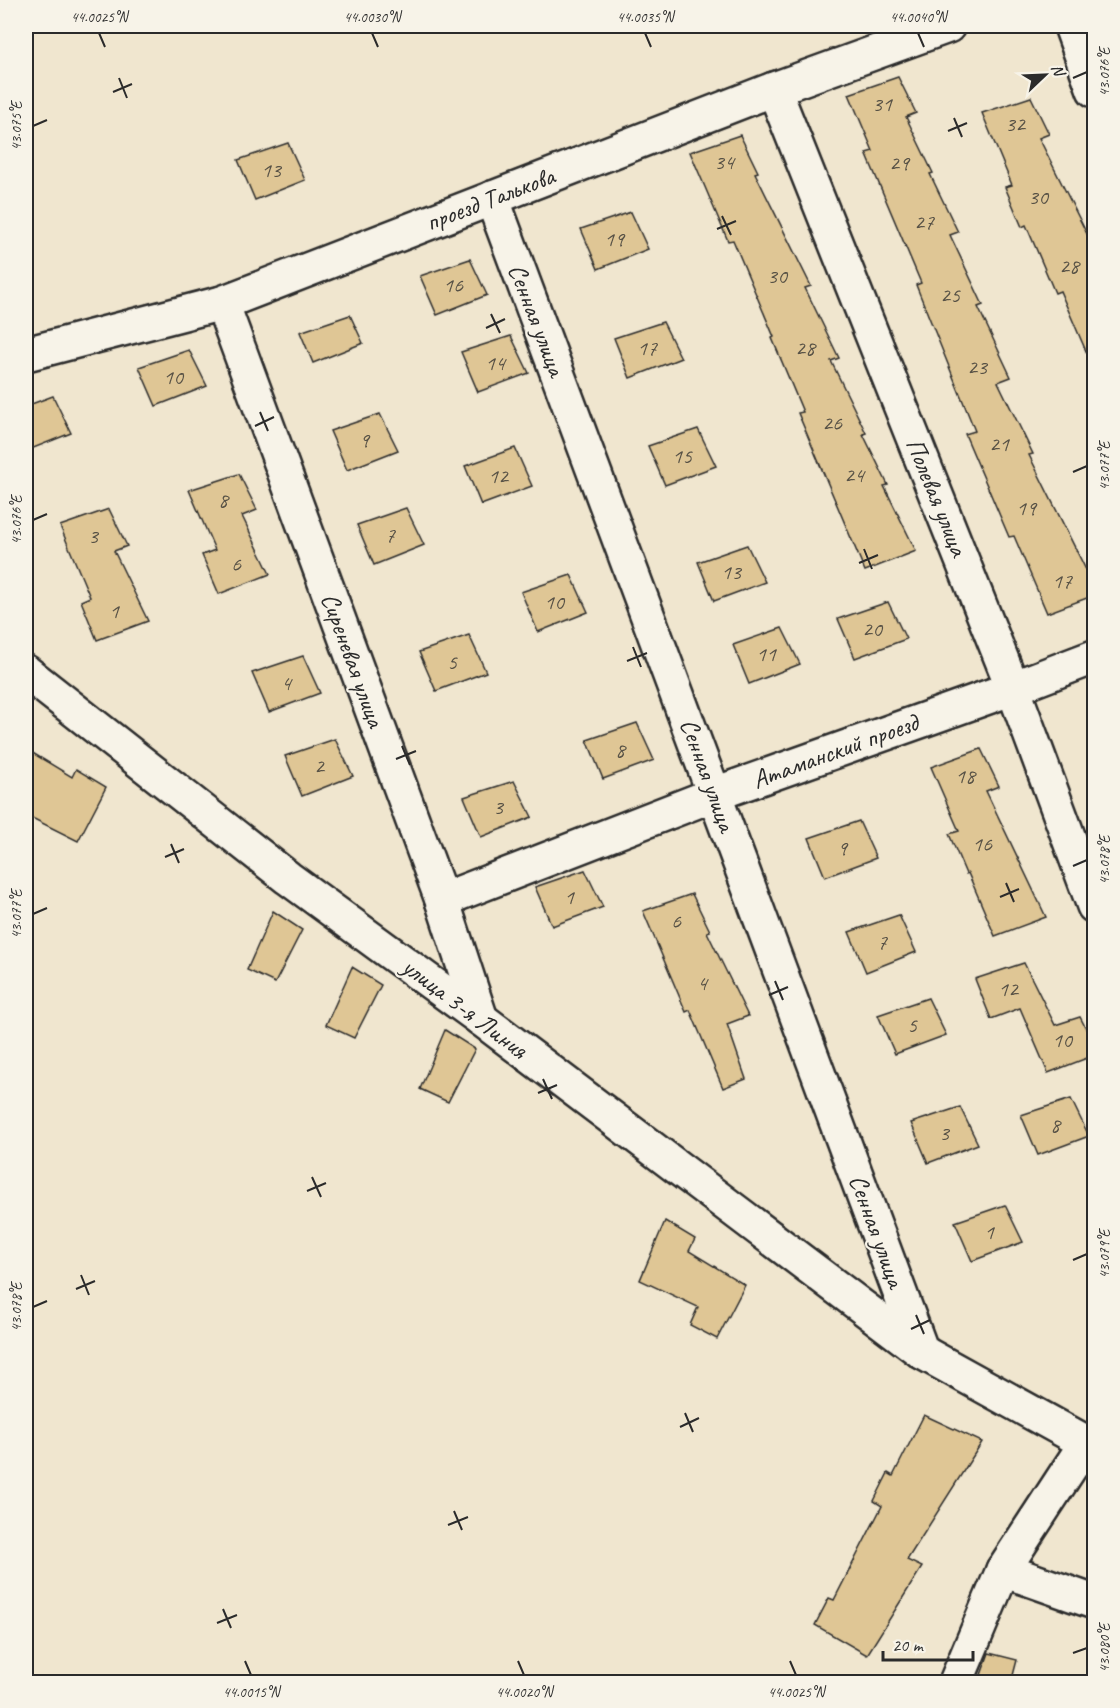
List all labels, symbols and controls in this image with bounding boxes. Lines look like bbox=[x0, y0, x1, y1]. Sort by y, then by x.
text: 44.0025°N bbox=[71, 8, 130, 27]
text: 44.0030°N bbox=[344, 8, 403, 27]
text: 44.0035°N bbox=[617, 8, 676, 27]
text: 44.0040°N bbox=[890, 8, 949, 27]
north arrow bbox=[1015, 45, 1075, 105]
text: 43.076°E bbox=[1095, 45, 1114, 96]
text: N bbox=[1047, 61, 1070, 81]
house number: 31 bbox=[872, 90, 893, 118]
text: 43.075°E bbox=[7, 99, 26, 150]
house number: 32 bbox=[1005, 110, 1027, 138]
house number: 34 bbox=[714, 148, 736, 176]
house number: 29 bbox=[889, 149, 911, 177]
house number: 13 bbox=[261, 156, 283, 184]
street label: проезд Талькова bbox=[421, 159, 561, 239]
house number: 30 bbox=[1028, 183, 1050, 211]
house number: 27 bbox=[914, 208, 935, 236]
house number: 19 bbox=[604, 225, 626, 253]
house number: 28 bbox=[1059, 252, 1081, 280]
street label: Сенная улица bbox=[500, 259, 574, 383]
house number: 30 bbox=[767, 262, 789, 290]
house number: 16 bbox=[443, 271, 464, 299]
house number: 25 bbox=[940, 281, 961, 309]
house number: 17 bbox=[637, 334, 658, 362]
house number: 28 bbox=[795, 334, 817, 362]
house number: 14 bbox=[485, 349, 507, 377]
house number: 23 bbox=[967, 353, 989, 381]
house number: 10 bbox=[163, 363, 185, 391]
house number: 26 bbox=[822, 409, 843, 437]
house number: 9 bbox=[359, 426, 371, 454]
house number: 21 bbox=[989, 430, 1010, 458]
street label: Полевая улица bbox=[898, 433, 976, 562]
text: 43.077°E bbox=[1095, 439, 1114, 490]
house number: 15 bbox=[672, 442, 693, 470]
house number: 24 bbox=[844, 461, 866, 489]
house number: 12 bbox=[488, 462, 510, 490]
house number: 8 bbox=[218, 486, 230, 514]
text: 43.076°E bbox=[7, 493, 26, 544]
house number: 19 bbox=[1016, 494, 1038, 522]
house number: 7 bbox=[385, 521, 396, 549]
house number: 3 bbox=[88, 522, 100, 550]
house number: 6 bbox=[231, 550, 242, 578]
house number: 13 bbox=[721, 558, 743, 586]
house number: 17 bbox=[1052, 567, 1073, 595]
street label: Сиреневая улица bbox=[314, 588, 393, 733]
house number: 10 bbox=[544, 588, 566, 616]
house number: 1 bbox=[109, 597, 120, 625]
house number: 20 bbox=[862, 615, 884, 643]
house number: 11 bbox=[756, 640, 777, 668]
house number: 5 bbox=[447, 648, 458, 676]
house number: 4 bbox=[281, 669, 293, 697]
street label: Атаманский проезд bbox=[748, 705, 925, 796]
street label: Сенная улица bbox=[672, 714, 744, 838]
house number: 8 bbox=[615, 736, 627, 764]
house number: 2 bbox=[314, 752, 326, 780]
house number: 18 bbox=[955, 762, 977, 790]
house number: 3 bbox=[493, 793, 505, 821]
house number: 16 bbox=[972, 830, 993, 858]
text: 43.078°E bbox=[1095, 833, 1114, 884]
house number: 9 bbox=[837, 834, 849, 862]
house number: 1 bbox=[564, 883, 575, 911]
text: 43.077°E bbox=[7, 887, 26, 938]
house number: 6 bbox=[671, 907, 682, 935]
house number: 7 bbox=[877, 928, 888, 956]
street label: улица 3-я Линия bbox=[394, 949, 536, 1067]
house number: 4 bbox=[697, 969, 709, 997]
house number: 12 bbox=[998, 975, 1020, 1003]
house number: 5 bbox=[907, 1011, 918, 1039]
house number: 10 bbox=[1052, 1026, 1074, 1054]
house number: 8 bbox=[1050, 1111, 1062, 1139]
house number: 3 bbox=[939, 1119, 951, 1147]
street label: Сенная улица bbox=[841, 1170, 913, 1294]
house number: 1 bbox=[984, 1218, 995, 1246]
text: 43.079°E bbox=[1095, 1227, 1114, 1278]
text: 43.078°E bbox=[7, 1280, 26, 1331]
text: 43.080°E bbox=[1095, 1621, 1114, 1672]
scale bar bbox=[883, 1624, 973, 1662]
text: 20 m bbox=[892, 1634, 925, 1656]
text: 44.0015°N bbox=[223, 1683, 282, 1702]
text: 44.0020°N bbox=[496, 1683, 555, 1702]
text: 44.0025°N bbox=[768, 1683, 827, 1702]

